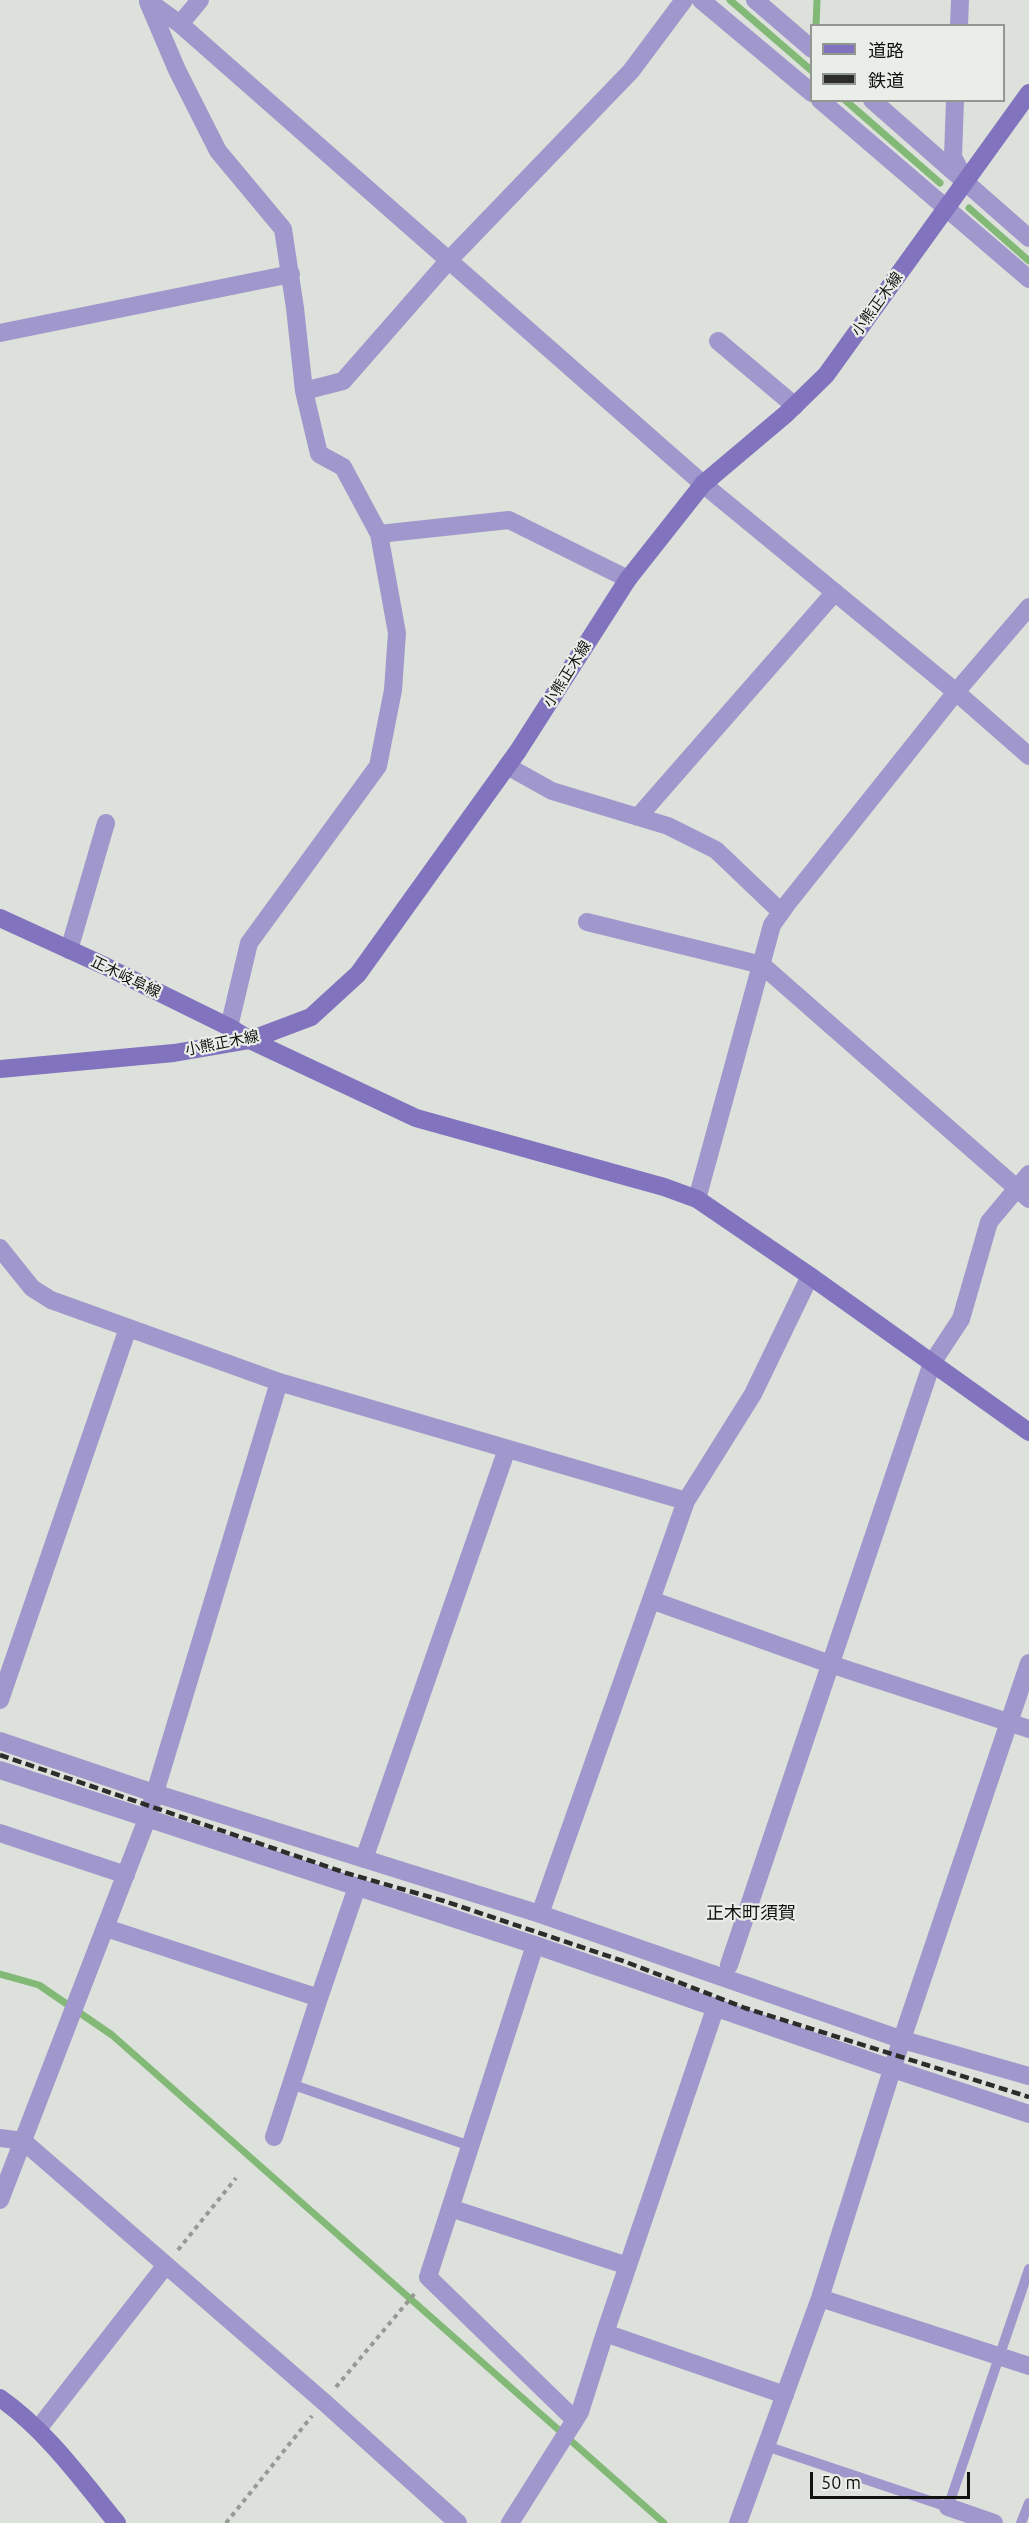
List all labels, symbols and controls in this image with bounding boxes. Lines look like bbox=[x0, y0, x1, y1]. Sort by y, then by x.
legend bbox=[810, 24, 1005, 102]
text: 道路 bbox=[868, 40, 904, 60]
text: 鉄道 bbox=[868, 70, 904, 90]
street label: 小熊正木線 bbox=[848, 268, 906, 340]
street label: 小熊正木線 bbox=[539, 637, 595, 711]
street label: 正木岐阜線 bbox=[88, 952, 164, 1002]
street label: 小熊正木線 bbox=[183, 1027, 261, 1059]
district label: 正木町須賀 bbox=[706, 1902, 796, 1924]
scale bar bbox=[813, 2460, 974, 2498]
text: 50 m bbox=[821, 2472, 861, 2492]

